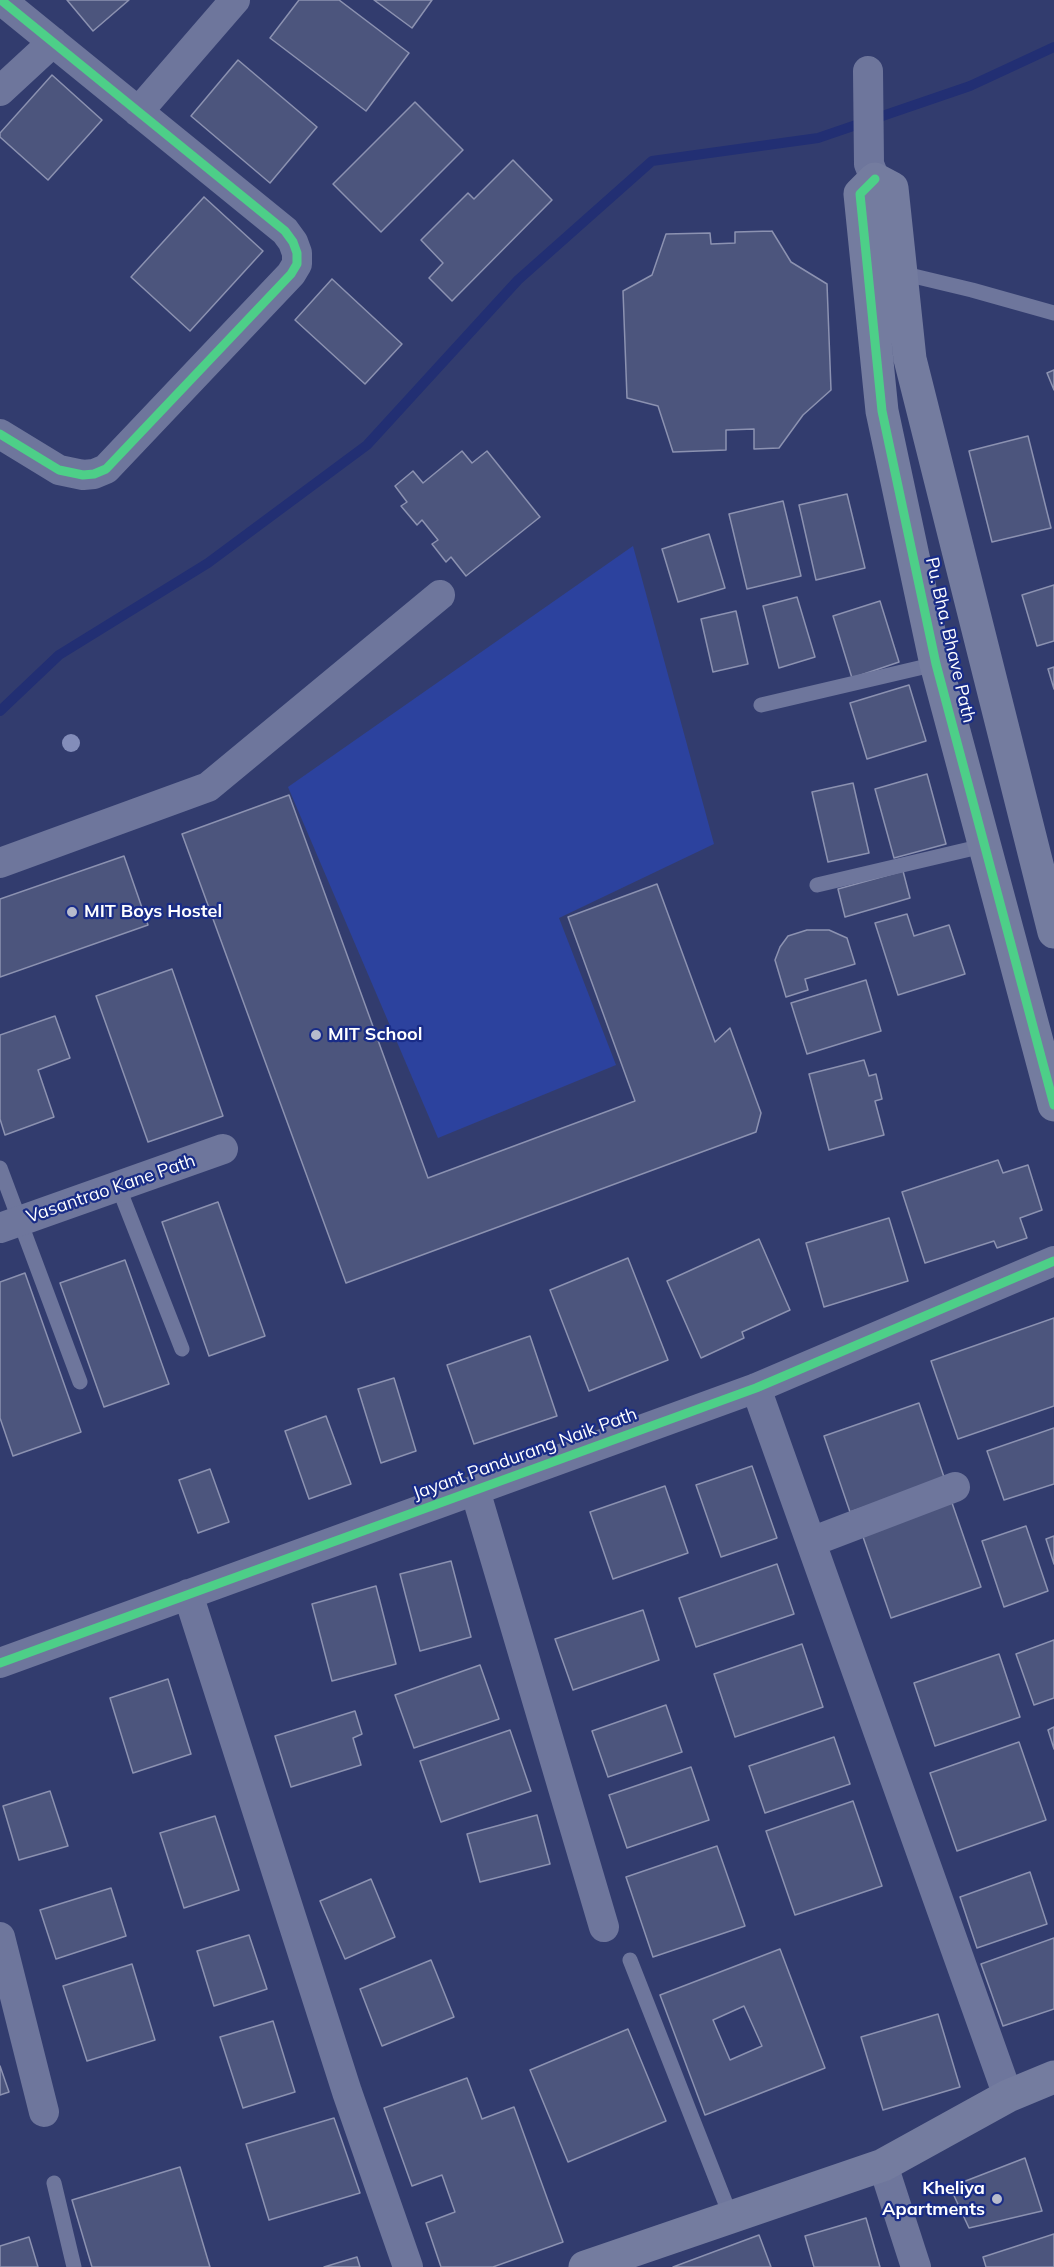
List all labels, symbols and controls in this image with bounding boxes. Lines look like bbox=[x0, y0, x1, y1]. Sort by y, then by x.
street label: Pu. Bha. Bhave Path bbox=[920, 555, 980, 725]
place label: MIT Boys Hostel bbox=[84, 901, 222, 923]
marker: MIT Boys Hostel bbox=[65, 905, 79, 919]
place label: MIT School bbox=[328, 1024, 422, 1046]
marker: MIT School bbox=[309, 1028, 323, 1042]
street label: Vasantrao Kane Path bbox=[24, 1150, 198, 1228]
street label: Jayant Pandurang Naik Path bbox=[410, 1403, 640, 1505]
place label: Kheliya Apartments bbox=[882, 2178, 985, 2220]
marker: Kheliya Apartments bbox=[990, 2192, 1004, 2206]

